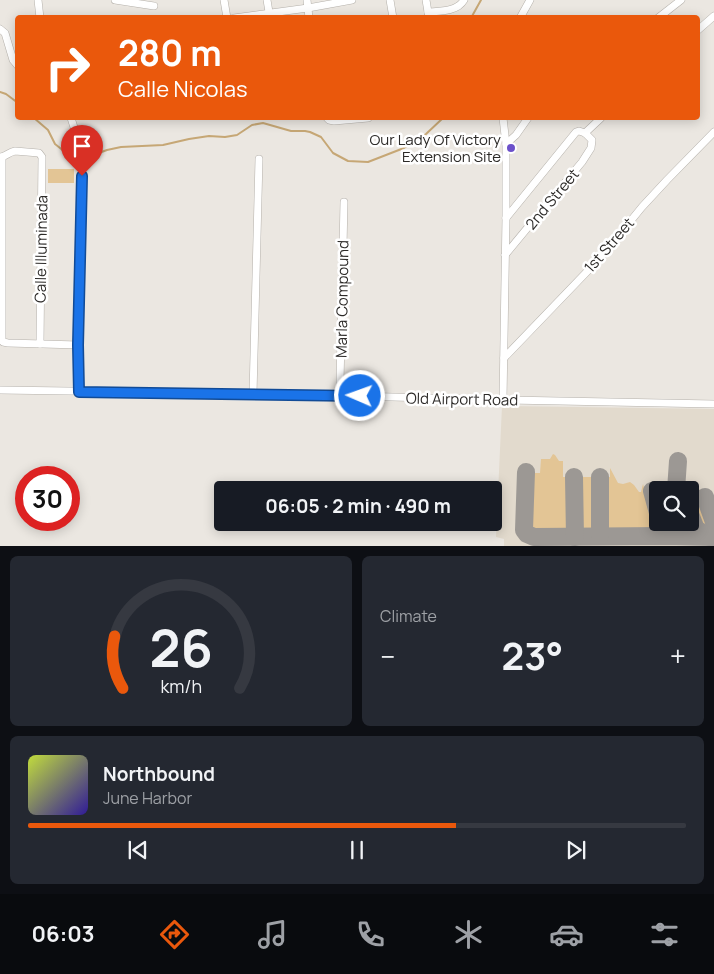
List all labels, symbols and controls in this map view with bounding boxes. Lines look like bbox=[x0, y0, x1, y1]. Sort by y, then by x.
text: 280 m bbox=[118, 29, 222, 77]
icon: right bbox=[35, 35, 100, 100]
text: Calle Nicolas bbox=[118, 74, 247, 104]
pin bbox=[61, 125, 103, 176]
place label: Our Lady Of Victory Extension Site bbox=[370, 129, 501, 167]
icon: arrive bbox=[68, 132, 96, 160]
marker: Our Lady Of Victory Extension Site bbox=[505, 142, 517, 154]
street label: 2nd Street bbox=[520, 164, 584, 234]
street label: Calle Illuminada bbox=[30, 195, 52, 303]
street label: 1st Street bbox=[579, 213, 639, 277]
street label: Marla Compound bbox=[330, 240, 354, 358]
position arrow bbox=[333, 369, 385, 421]
street label: Old Airport Road bbox=[406, 388, 518, 410]
speed limit sign: 30 bbox=[15, 466, 80, 531]
map controls bbox=[649, 481, 699, 531]
button: search bbox=[649, 481, 699, 531]
text: 06:05 · 2 min · 490 m bbox=[265, 493, 451, 519]
text: Climate bbox=[380, 605, 437, 627]
text: 26 bbox=[149, 612, 213, 683]
text: 23° bbox=[502, 629, 563, 681]
text: − bbox=[380, 637, 395, 675]
text: + bbox=[670, 637, 686, 675]
text: km/h bbox=[160, 674, 202, 698]
text: Northbound bbox=[103, 761, 215, 787]
text: June Harbor bbox=[103, 787, 192, 809]
icon: previous bbox=[124, 836, 152, 864]
icon: pause bbox=[343, 836, 371, 864]
icon: next bbox=[562, 836, 590, 864]
icon: directions bbox=[157, 917, 192, 952]
icon: music bbox=[255, 917, 290, 952]
icon: phone bbox=[353, 917, 388, 952]
icon: climate bbox=[451, 917, 486, 952]
icon: car bbox=[549, 917, 584, 952]
icon: filters bbox=[647, 917, 682, 952]
text: 06:03 bbox=[32, 919, 94, 949]

